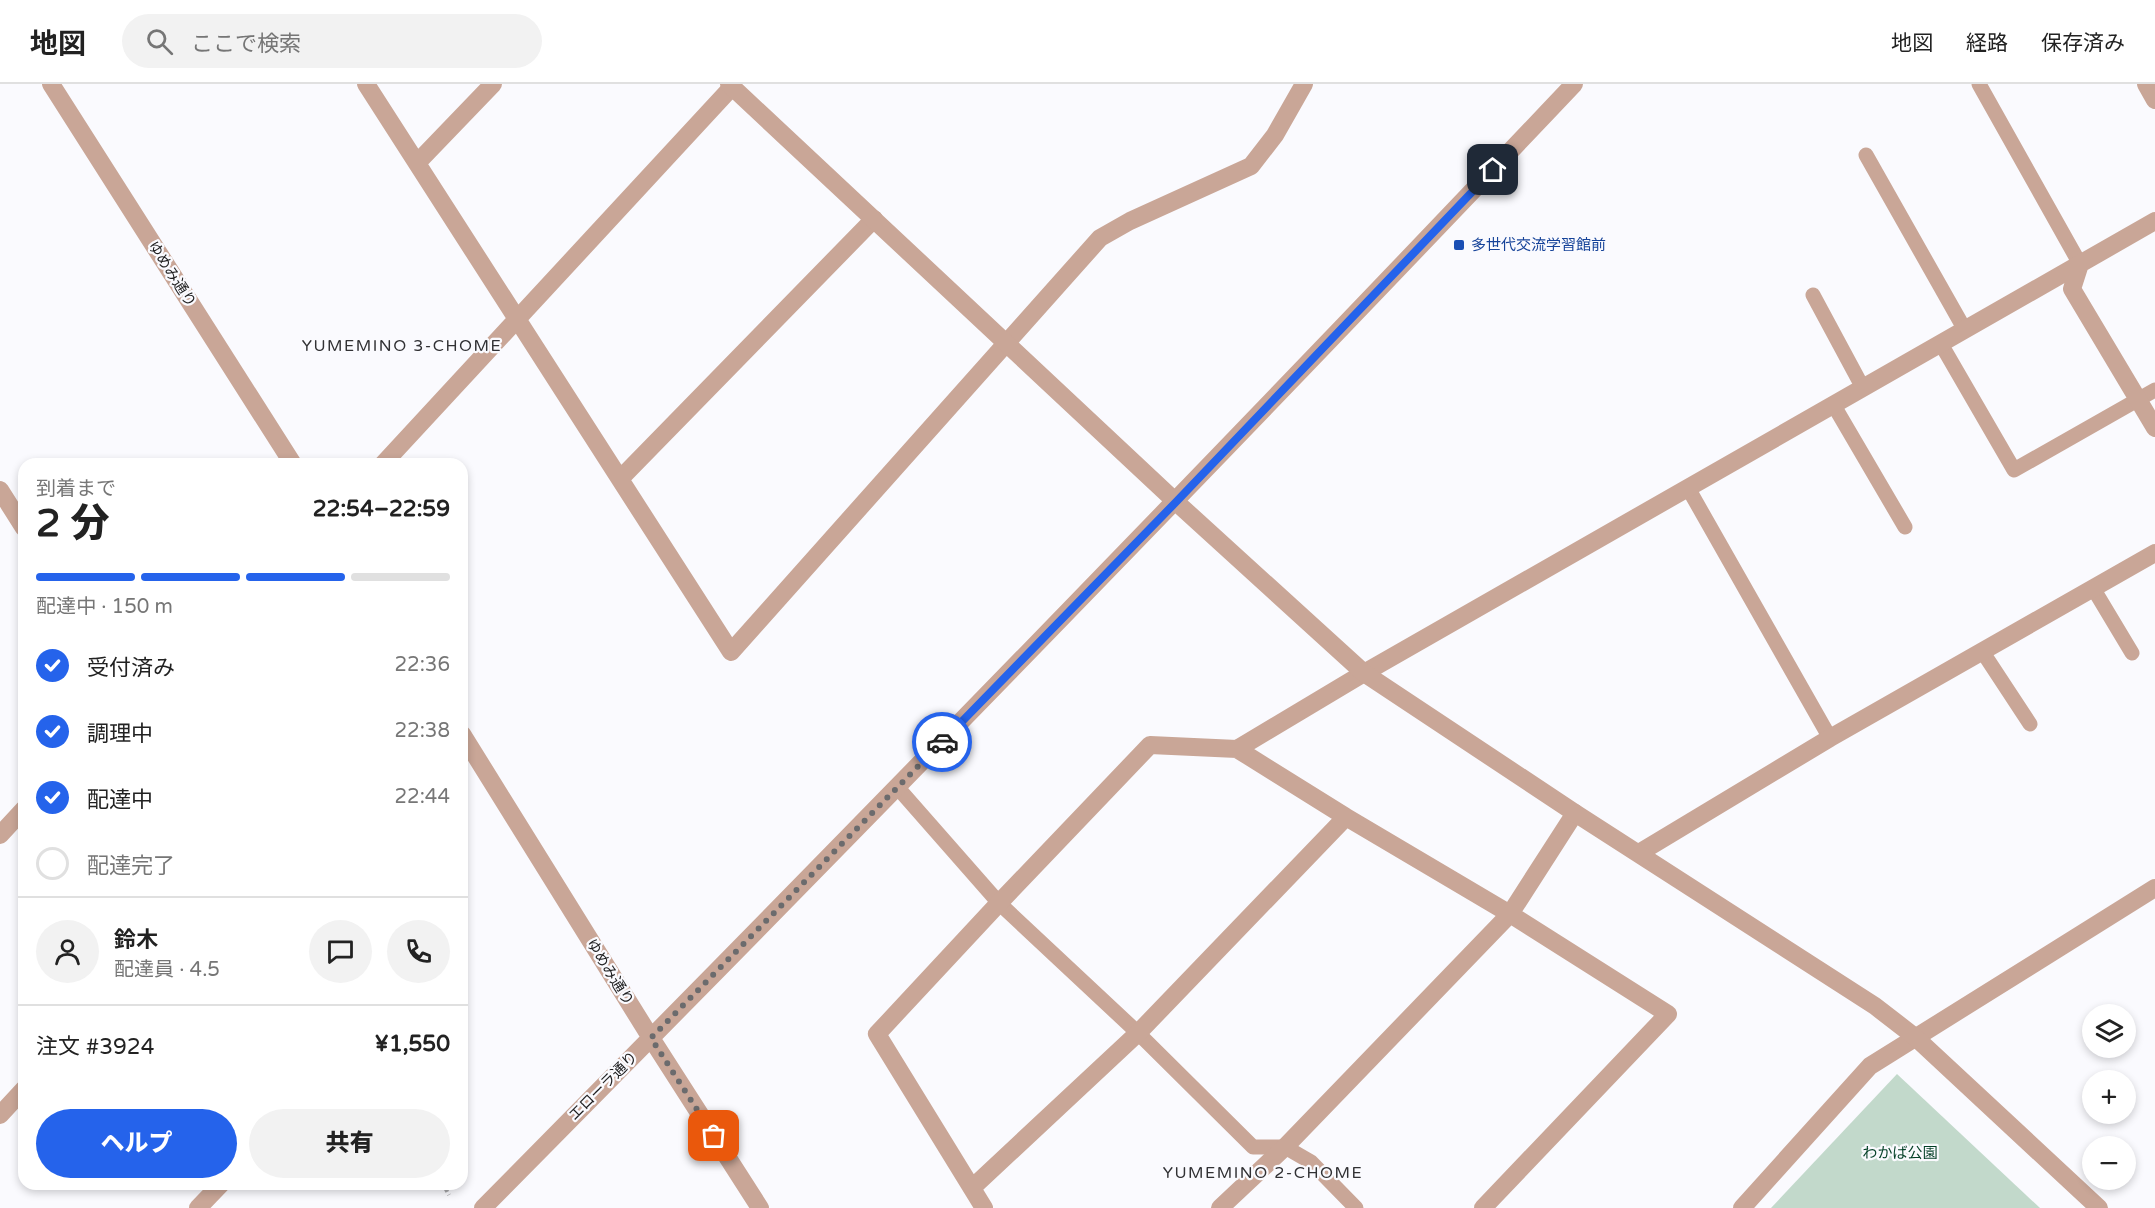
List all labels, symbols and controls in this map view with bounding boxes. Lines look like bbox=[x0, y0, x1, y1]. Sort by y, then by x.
search box bbox=[122, 14, 542, 68]
icon: search bbox=[143, 25, 176, 58]
text: 地図 bbox=[30, 27, 86, 61]
text: ここで検索 bbox=[191, 31, 301, 57]
text: 地図 bbox=[1891, 31, 1933, 56]
text: 経路 bbox=[1966, 31, 2008, 56]
text: 保存済み bbox=[2041, 31, 2125, 56]
pin bbox=[1467, 144, 1518, 195]
icon: home bbox=[1476, 153, 1509, 186]
place label: 多世代交流学習館前 bbox=[1471, 236, 1606, 254]
street label: ゆめみ通り bbox=[144, 238, 200, 310]
marker: 多世代交流学習館前 bbox=[1452, 238, 1466, 252]
district label: YUMEMINO 3-CHOME bbox=[302, 336, 502, 356]
text: 到着まで bbox=[36, 477, 116, 501]
text: 22:54–22:59 bbox=[313, 496, 450, 522]
text: 2 分 bbox=[36, 500, 110, 547]
text: 配達中 · 150 m bbox=[36, 595, 173, 619]
icon: check bbox=[36, 649, 69, 682]
text: 22:36 bbox=[395, 653, 450, 677]
text: 受付済み bbox=[87, 655, 175, 681]
courier bbox=[912, 712, 972, 772]
icon: check bbox=[36, 715, 69, 748]
text: 22:38 bbox=[395, 719, 450, 743]
text: 調理中 bbox=[87, 721, 153, 747]
icon: car bbox=[926, 726, 959, 759]
icon: check bbox=[36, 781, 69, 814]
text: 22:44 bbox=[395, 785, 450, 809]
text: 配達中 bbox=[87, 787, 153, 813]
text: 配達完了 bbox=[87, 853, 175, 879]
button: person bbox=[36, 920, 99, 983]
button: chat bbox=[309, 920, 372, 983]
button: phone bbox=[387, 920, 450, 983]
text: 鈴木 bbox=[114, 927, 158, 953]
street label: ゆめみ通り bbox=[582, 935, 638, 1009]
text: 配達員 · 4.5 bbox=[114, 958, 220, 982]
map controls bbox=[2082, 1004, 2136, 1190]
button: layers bbox=[2082, 1004, 2136, 1058]
text: ¥1,550 bbox=[375, 1031, 450, 1057]
text: 注文 #3924 bbox=[36, 1034, 154, 1060]
street label: エローラ通り bbox=[565, 1048, 641, 1124]
button: + bbox=[2082, 1070, 2136, 1124]
button: ヘルプ bbox=[36, 1109, 237, 1178]
button: 共有 bbox=[249, 1109, 450, 1178]
pin bbox=[688, 1110, 739, 1161]
icon: bag bbox=[697, 1119, 730, 1152]
button: − bbox=[2082, 1136, 2136, 1190]
park label: わかば公園 bbox=[1862, 1144, 1938, 1162]
district label: YUMEMINO 2-CHOME bbox=[1163, 1163, 1363, 1183]

